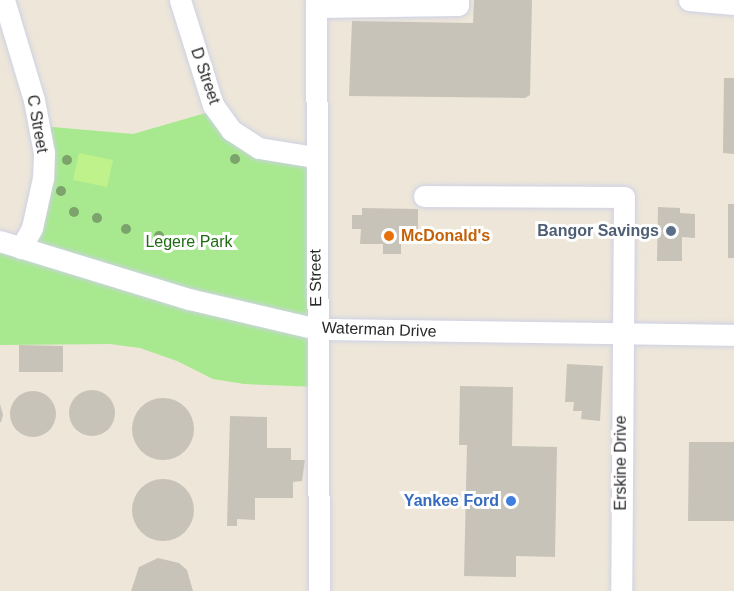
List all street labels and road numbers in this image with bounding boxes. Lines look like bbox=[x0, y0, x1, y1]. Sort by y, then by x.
street label: D Street bbox=[186, 45, 224, 107]
street label: C Street bbox=[22, 93, 52, 155]
street label: E Street bbox=[306, 249, 326, 307]
street label: Waterman Drive bbox=[321, 318, 437, 342]
street label: Erskine Drive bbox=[611, 415, 631, 511]

